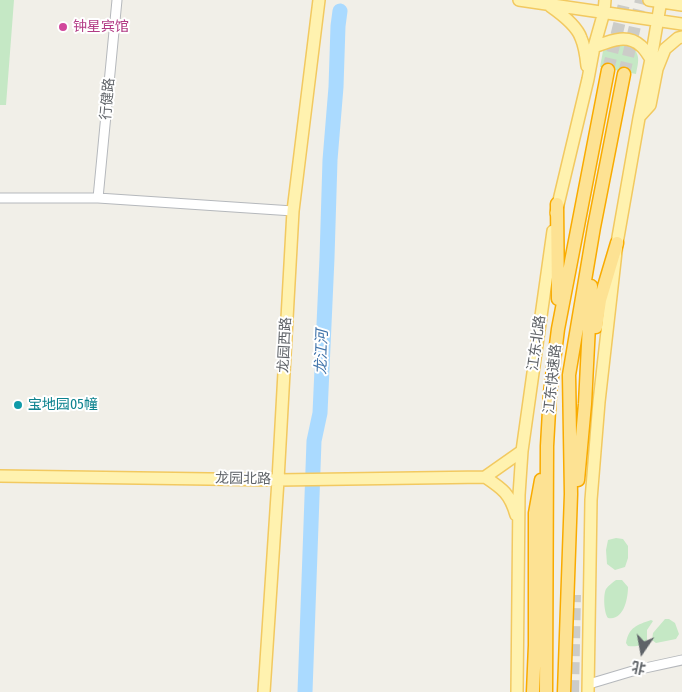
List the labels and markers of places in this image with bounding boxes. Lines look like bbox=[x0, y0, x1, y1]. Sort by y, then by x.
place label: 钟星宾馆 bbox=[73, 19, 129, 35]
marker: 钟星宾馆 bbox=[57, 21, 69, 33]
place label: 宝地园05幢 bbox=[28, 397, 98, 413]
marker: 宝地园05幢 bbox=[12, 399, 24, 411]

